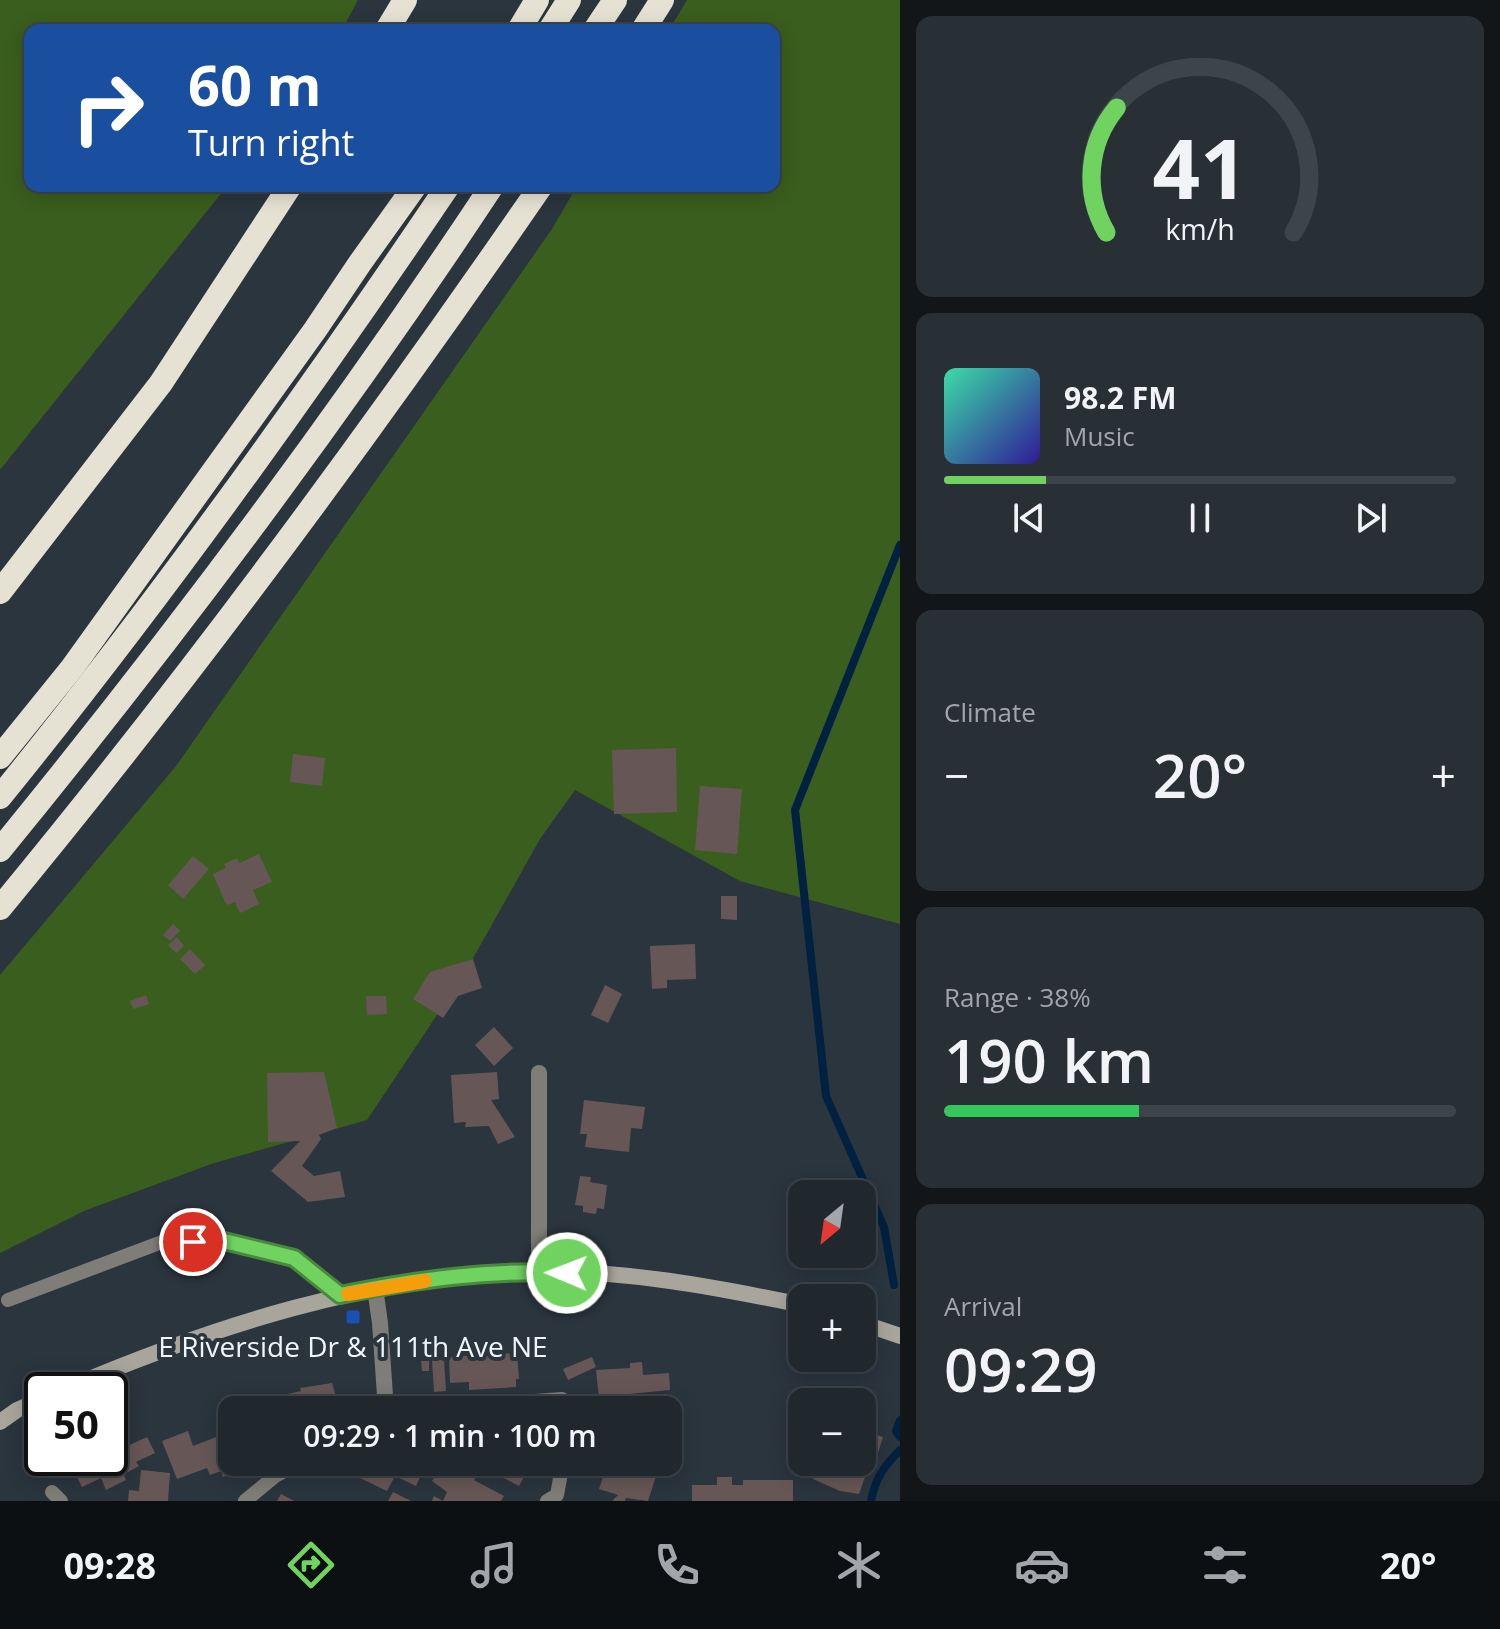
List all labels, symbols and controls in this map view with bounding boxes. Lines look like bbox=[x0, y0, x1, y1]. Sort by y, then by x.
text: 60 m bbox=[188, 46, 322, 122]
icon: right bbox=[56, 56, 160, 160]
text: 41 bbox=[1152, 109, 1248, 222]
text: Turn right bbox=[188, 118, 354, 167]
text: km/h bbox=[1165, 209, 1235, 248]
text: 98.2 FM bbox=[1064, 377, 1177, 418]
text: Music bbox=[1064, 418, 1135, 454]
icon: previous bbox=[1007, 496, 1051, 540]
icon: pause bbox=[1178, 496, 1222, 540]
icon: next bbox=[1349, 496, 1393, 540]
text: Climate bbox=[944, 694, 1036, 730]
text: 20° bbox=[1153, 734, 1247, 816]
text: − bbox=[944, 745, 969, 805]
text: + bbox=[1431, 745, 1456, 805]
text: Range · 38% bbox=[944, 979, 1091, 1015]
text: 190 km bbox=[944, 1019, 1154, 1101]
north arrow bbox=[788, 1180, 876, 1268]
map controls bbox=[788, 1180, 876, 1476]
pin bbox=[159, 1208, 227, 1276]
icon: arrive bbox=[171, 1220, 215, 1264]
position arrow bbox=[525, 1231, 609, 1315]
button: + bbox=[788, 1284, 876, 1372]
text: Arrival bbox=[944, 1288, 1022, 1324]
marker: E Riverside Dr & 111th Ave NE bbox=[344, 1308, 362, 1326]
place label: E Riverside Dr & 111th Ave NE bbox=[158, 1327, 548, 1365]
text: 09:29 bbox=[944, 1328, 1098, 1410]
speed limit sign: 50 bbox=[24, 1372, 128, 1476]
button: − bbox=[788, 1388, 876, 1476]
text: 09:29 · 1 min · 100 m bbox=[303, 1415, 597, 1456]
icon: directions bbox=[283, 1537, 339, 1593]
icon: music bbox=[466, 1537, 522, 1593]
icon: phone bbox=[649, 1537, 705, 1593]
icon: climate bbox=[831, 1537, 887, 1593]
icon: car bbox=[1014, 1537, 1070, 1593]
icon: filters bbox=[1197, 1537, 1253, 1593]
text: 09:28 bbox=[63, 1541, 156, 1590]
text: 20° bbox=[1380, 1541, 1437, 1590]

